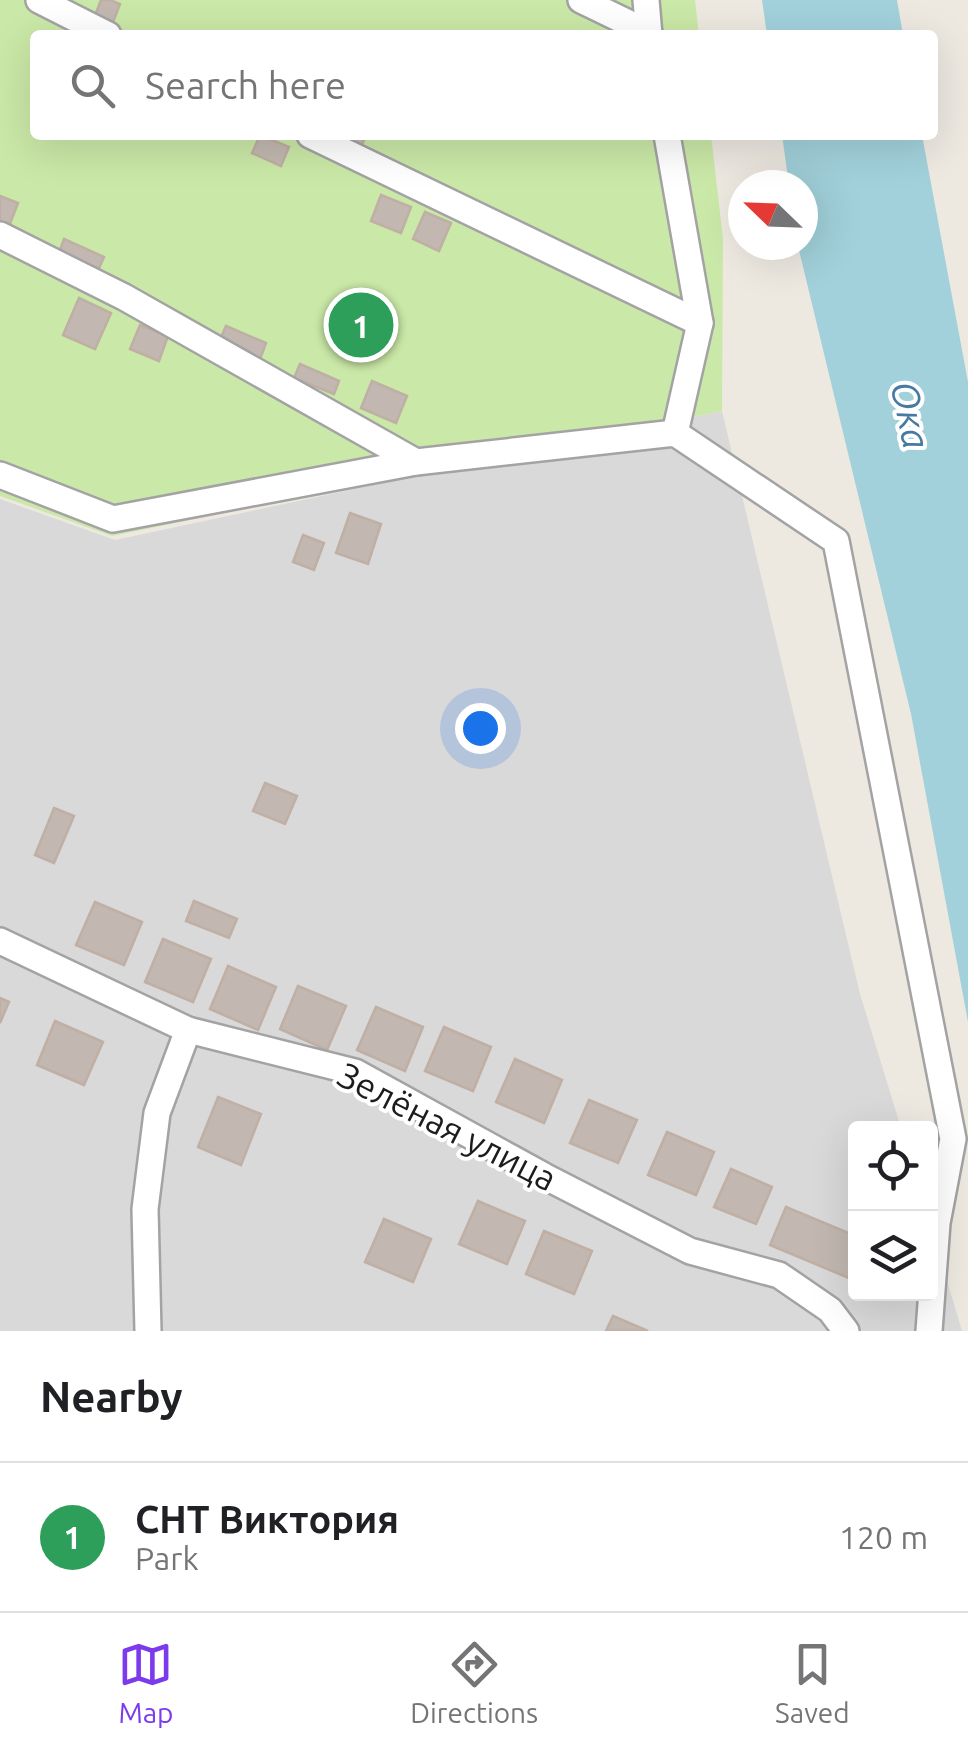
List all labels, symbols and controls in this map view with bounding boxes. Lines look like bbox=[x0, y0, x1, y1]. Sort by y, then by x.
search box bbox=[30, 30, 938, 140]
icon: search bbox=[65, 58, 120, 113]
text: Search here bbox=[145, 64, 346, 106]
north arrow bbox=[728, 170, 818, 260]
pin: 1 bbox=[328, 288, 394, 362]
water label: Ока bbox=[883, 377, 939, 453]
your location bbox=[455, 703, 506, 754]
street label: Зелёная улица bbox=[332, 1054, 563, 1198]
map controls bbox=[848, 1121, 938, 1301]
button: locate bbox=[848, 1121, 938, 1211]
button: layers bbox=[848, 1211, 938, 1301]
text: Nearby bbox=[40, 1373, 183, 1420]
text: СНТ Виктория bbox=[135, 1498, 399, 1540]
text: 1 bbox=[63, 1519, 82, 1555]
text: 120 m bbox=[839, 1519, 928, 1555]
text: Park bbox=[135, 1540, 199, 1576]
tab: Map bbox=[118, 1637, 174, 1728]
tab: Directions bbox=[410, 1637, 538, 1728]
tab: Saved bbox=[775, 1637, 850, 1728]

